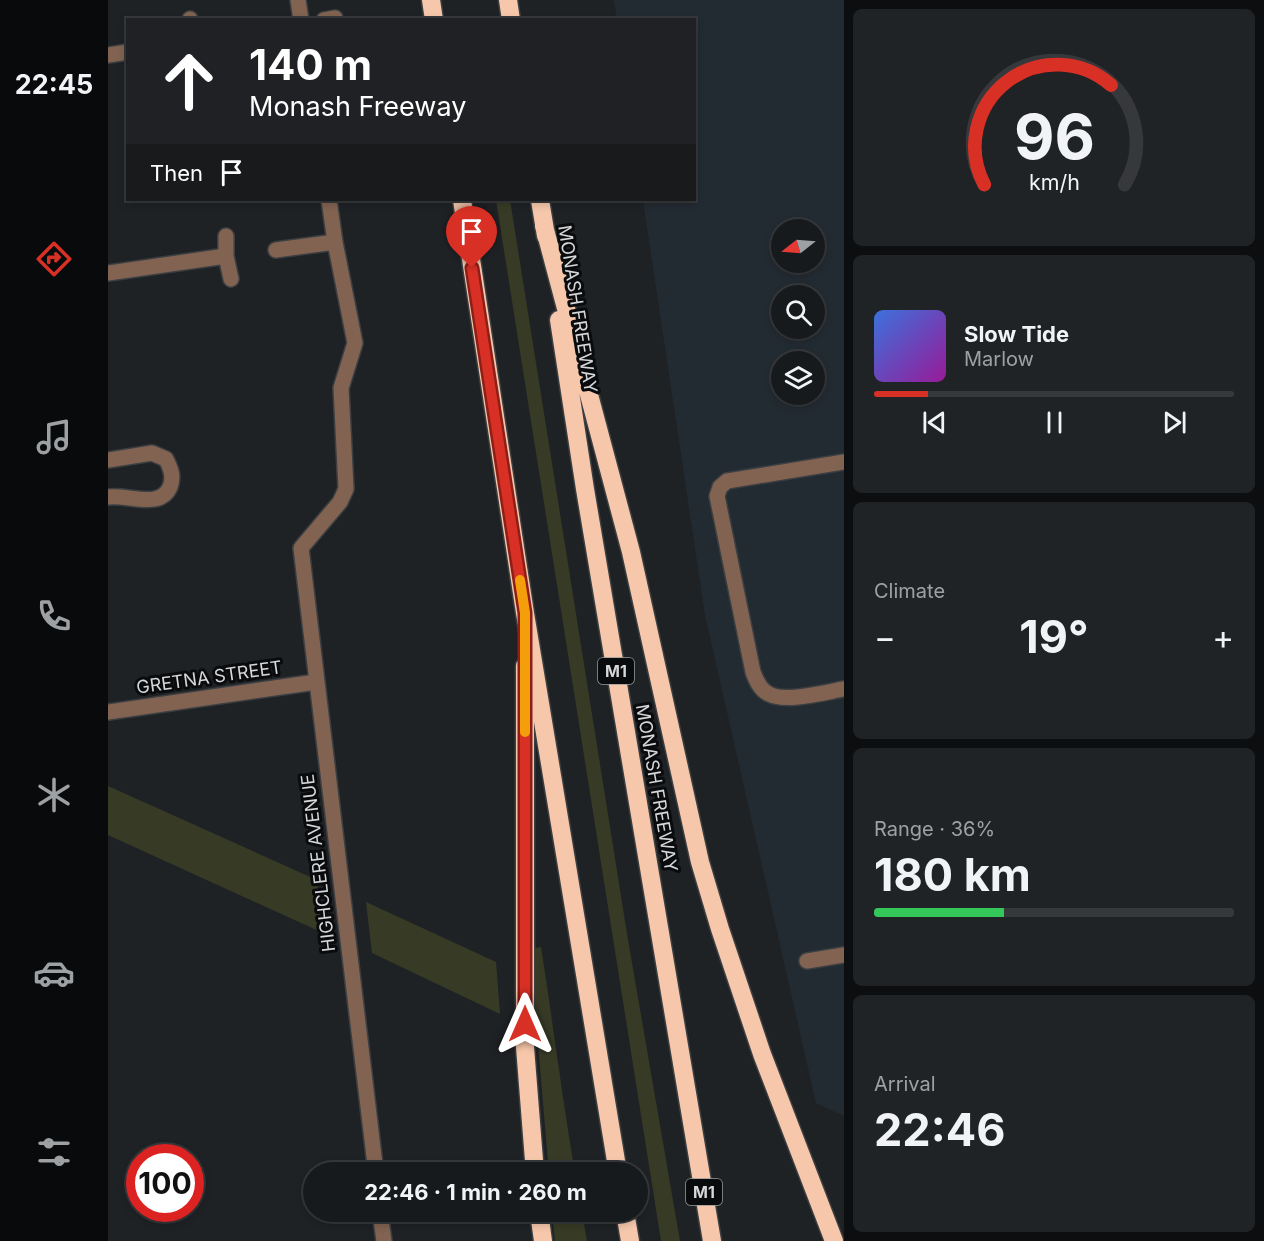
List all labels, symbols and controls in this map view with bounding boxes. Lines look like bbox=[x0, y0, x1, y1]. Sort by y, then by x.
text: 140 m bbox=[249, 39, 372, 90]
icon: ahead bbox=[150, 42, 228, 120]
text: 22:45 bbox=[15, 68, 93, 101]
text: Monash Freeway bbox=[249, 90, 466, 123]
text: 96 bbox=[1013, 99, 1095, 174]
icon: arrive bbox=[215, 156, 248, 189]
text: Then bbox=[150, 160, 203, 186]
text: km/h bbox=[1029, 169, 1079, 195]
pin bbox=[446, 206, 497, 268]
icon: arrive bbox=[455, 215, 488, 248]
north arrow bbox=[771, 219, 825, 273]
map controls bbox=[771, 219, 825, 405]
street label: MONASH FREEWAY bbox=[554, 223, 602, 395]
icon: directions bbox=[33, 238, 75, 280]
button: search bbox=[771, 285, 825, 339]
text: Slow Tide bbox=[964, 321, 1069, 347]
text: Marlow bbox=[964, 347, 1034, 371]
button: layers bbox=[771, 351, 825, 405]
icon: previous bbox=[918, 406, 951, 439]
icon: pause bbox=[1038, 406, 1071, 439]
icon: next bbox=[1158, 406, 1191, 439]
icon: music bbox=[33, 416, 75, 458]
text: Climate bbox=[874, 579, 945, 603]
icon: phone bbox=[33, 595, 75, 637]
text: 19° bbox=[1019, 609, 1089, 664]
text: − bbox=[874, 617, 896, 657]
text: + bbox=[1212, 617, 1234, 657]
street label: GRETNA STREET bbox=[135, 656, 283, 698]
road number: M1 bbox=[598, 658, 634, 684]
street label: MONASH FREEWAY bbox=[632, 703, 682, 873]
street label: HIGHCLERE AVENUE bbox=[297, 773, 339, 953]
icon: climate bbox=[33, 774, 75, 816]
text: Range · 36% bbox=[874, 817, 995, 841]
text: 180 km bbox=[874, 847, 1031, 902]
icon: car bbox=[33, 952, 75, 994]
position arrow bbox=[493, 992, 557, 1056]
text: Arrival bbox=[874, 1072, 936, 1096]
text: 22:46 bbox=[874, 1102, 1005, 1157]
icon: filters bbox=[33, 1131, 75, 1173]
speed limit sign: 100 bbox=[126, 1144, 204, 1222]
text: 22:46 · 1 min · 260 m bbox=[364, 1179, 587, 1205]
road number: M1 bbox=[686, 1179, 722, 1205]

